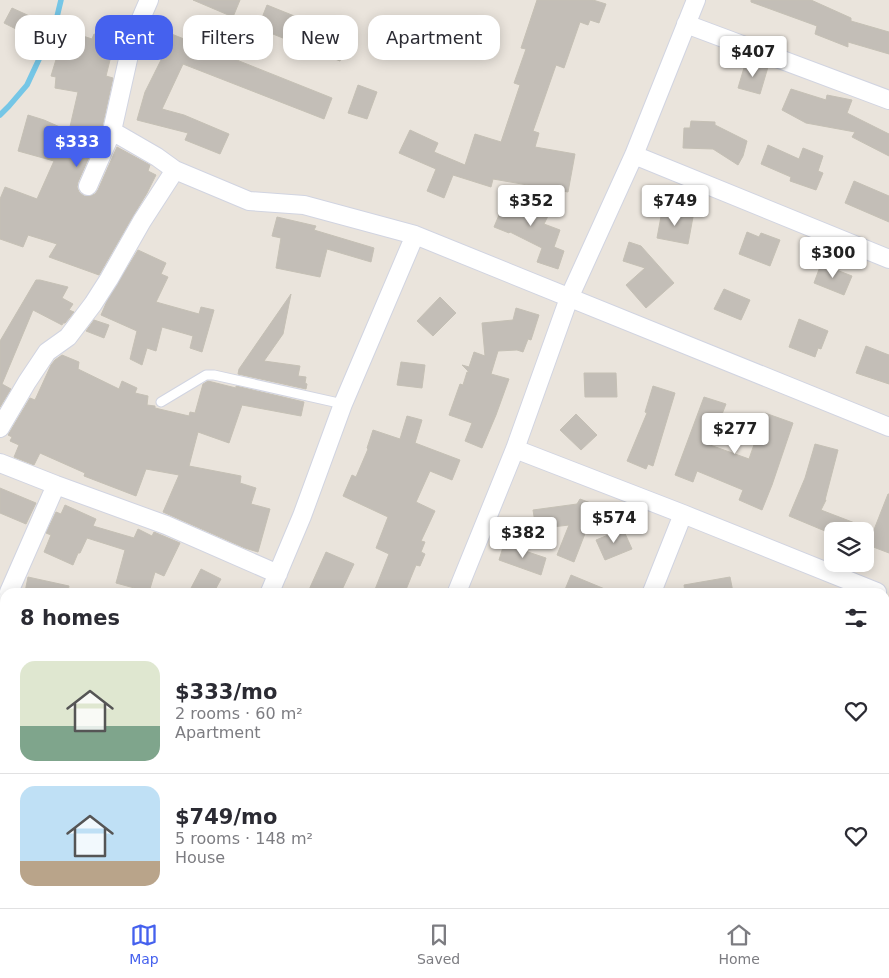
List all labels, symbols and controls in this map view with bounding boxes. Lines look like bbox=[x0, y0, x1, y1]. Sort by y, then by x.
chip: Buy bbox=[15, 15, 85, 60]
chip: Rent bbox=[95, 15, 173, 60]
chip: Filters bbox=[183, 15, 273, 60]
chip: New bbox=[283, 15, 358, 60]
chip: Apartment bbox=[368, 15, 500, 60]
pin: $407 bbox=[723, 36, 783, 78]
text: $407 bbox=[731, 42, 775, 61]
pin: $333 bbox=[47, 126, 107, 168]
text: $333 bbox=[55, 132, 99, 151]
pin: $352 bbox=[501, 184, 561, 227]
pin: $749 bbox=[645, 184, 705, 227]
text: $352 bbox=[509, 191, 553, 210]
text: $749 bbox=[653, 191, 697, 210]
pin: $300 bbox=[803, 236, 863, 279]
text: $300 bbox=[811, 243, 855, 262]
pin: $277 bbox=[705, 412, 765, 455]
text: $277 bbox=[713, 419, 757, 438]
pin: $574 bbox=[584, 502, 644, 544]
text: $574 bbox=[592, 508, 636, 527]
pin: $382 bbox=[493, 516, 553, 559]
map controls bbox=[824, 522, 874, 572]
button: layers bbox=[824, 522, 874, 572]
text: $382 bbox=[501, 523, 545, 542]
icon: filters bbox=[842, 604, 870, 632]
text: 8 homes bbox=[20, 606, 120, 630]
text: $333/mo bbox=[175, 680, 277, 704]
icon: home bbox=[60, 681, 120, 741]
icon: heart bbox=[842, 697, 870, 725]
text: 2 rooms · 60 m² bbox=[175, 704, 303, 723]
text: Apartment bbox=[175, 723, 261, 742]
text: $749/mo bbox=[175, 805, 277, 829]
icon: home bbox=[60, 806, 120, 866]
icon: heart bbox=[842, 822, 870, 850]
text: 5 rooms · 148 m² bbox=[175, 829, 313, 848]
text: House bbox=[175, 848, 225, 867]
tab: Map bbox=[129, 921, 159, 967]
tab: Saved bbox=[417, 921, 460, 967]
tab: Home bbox=[719, 921, 760, 967]

